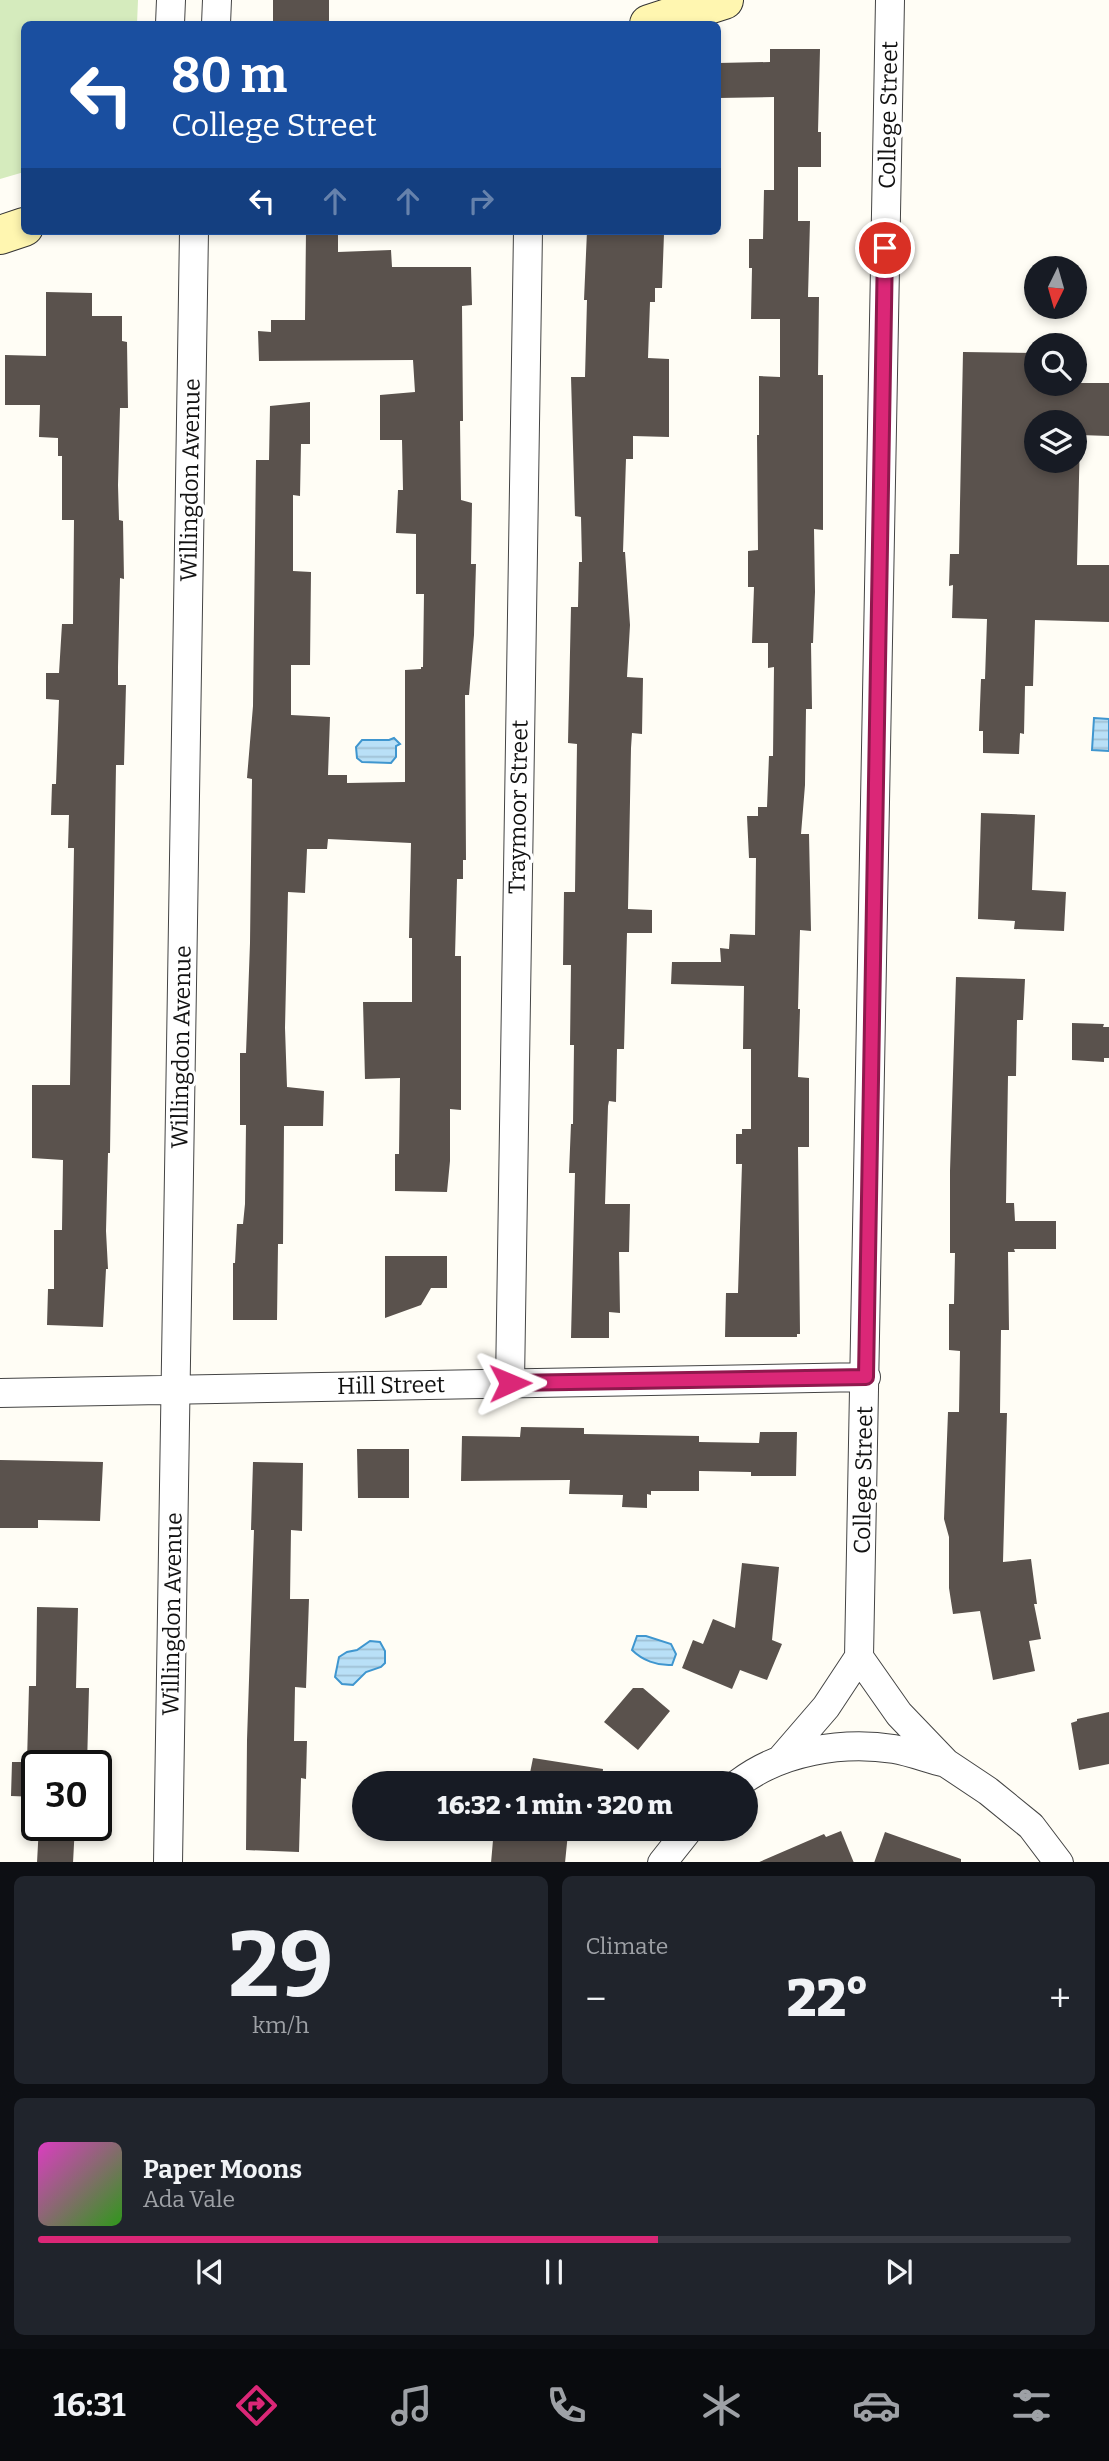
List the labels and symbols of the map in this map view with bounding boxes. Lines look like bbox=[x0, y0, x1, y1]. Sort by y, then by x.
street label: College Street bbox=[873, 41, 903, 189]
pin bbox=[855, 218, 915, 278]
north arrow bbox=[1024, 256, 1087, 318]
street label: Willingdon Avenue bbox=[174, 378, 206, 582]
street label: Traymoor Street bbox=[502, 720, 534, 894]
street label: Willingdon Avenue bbox=[165, 945, 197, 1149]
position arrow bbox=[473, 1346, 547, 1420]
street label: Hill Street bbox=[337, 1370, 445, 1400]
street label: College Street bbox=[848, 1406, 878, 1554]
street label: Willingdon Avenue bbox=[156, 1512, 188, 1716]
speed limit sign: 30 bbox=[21, 1750, 112, 1841]

